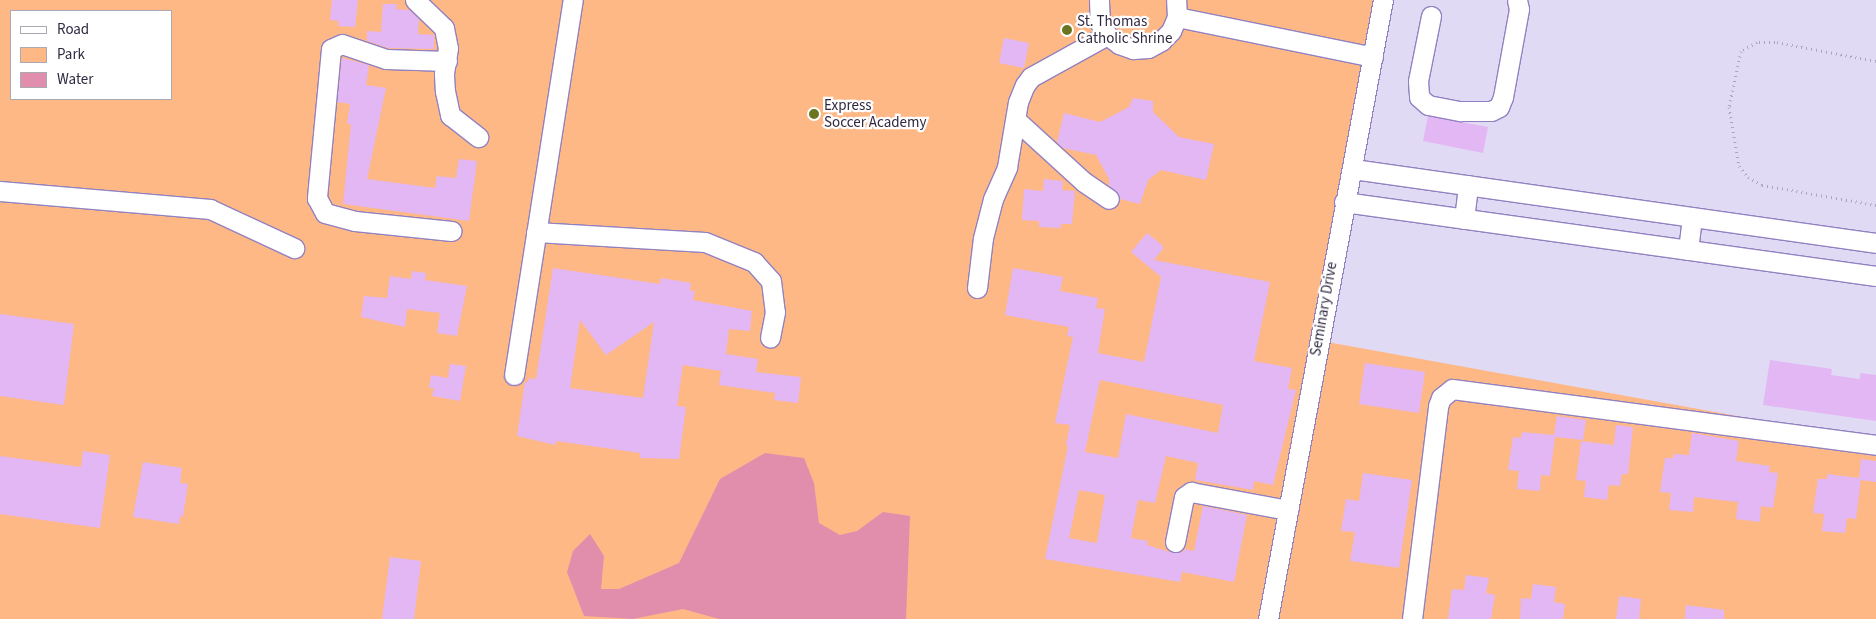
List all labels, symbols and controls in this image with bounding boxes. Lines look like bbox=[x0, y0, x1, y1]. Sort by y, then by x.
legend bbox=[10, 10, 172, 100]
place label: St. Thomas Catholic Shrine bbox=[1077, 12, 1172, 47]
text: Road bbox=[57, 19, 89, 40]
marker: St. Thomas Catholic Shrine bbox=[1061, 24, 1073, 36]
text: Park bbox=[57, 44, 85, 65]
text: Water bbox=[57, 69, 93, 90]
place label: Express Soccer Academy bbox=[824, 96, 926, 131]
marker: Express Soccer Academy bbox=[808, 108, 820, 120]
street label: Seminary Drive bbox=[1307, 260, 1341, 358]

